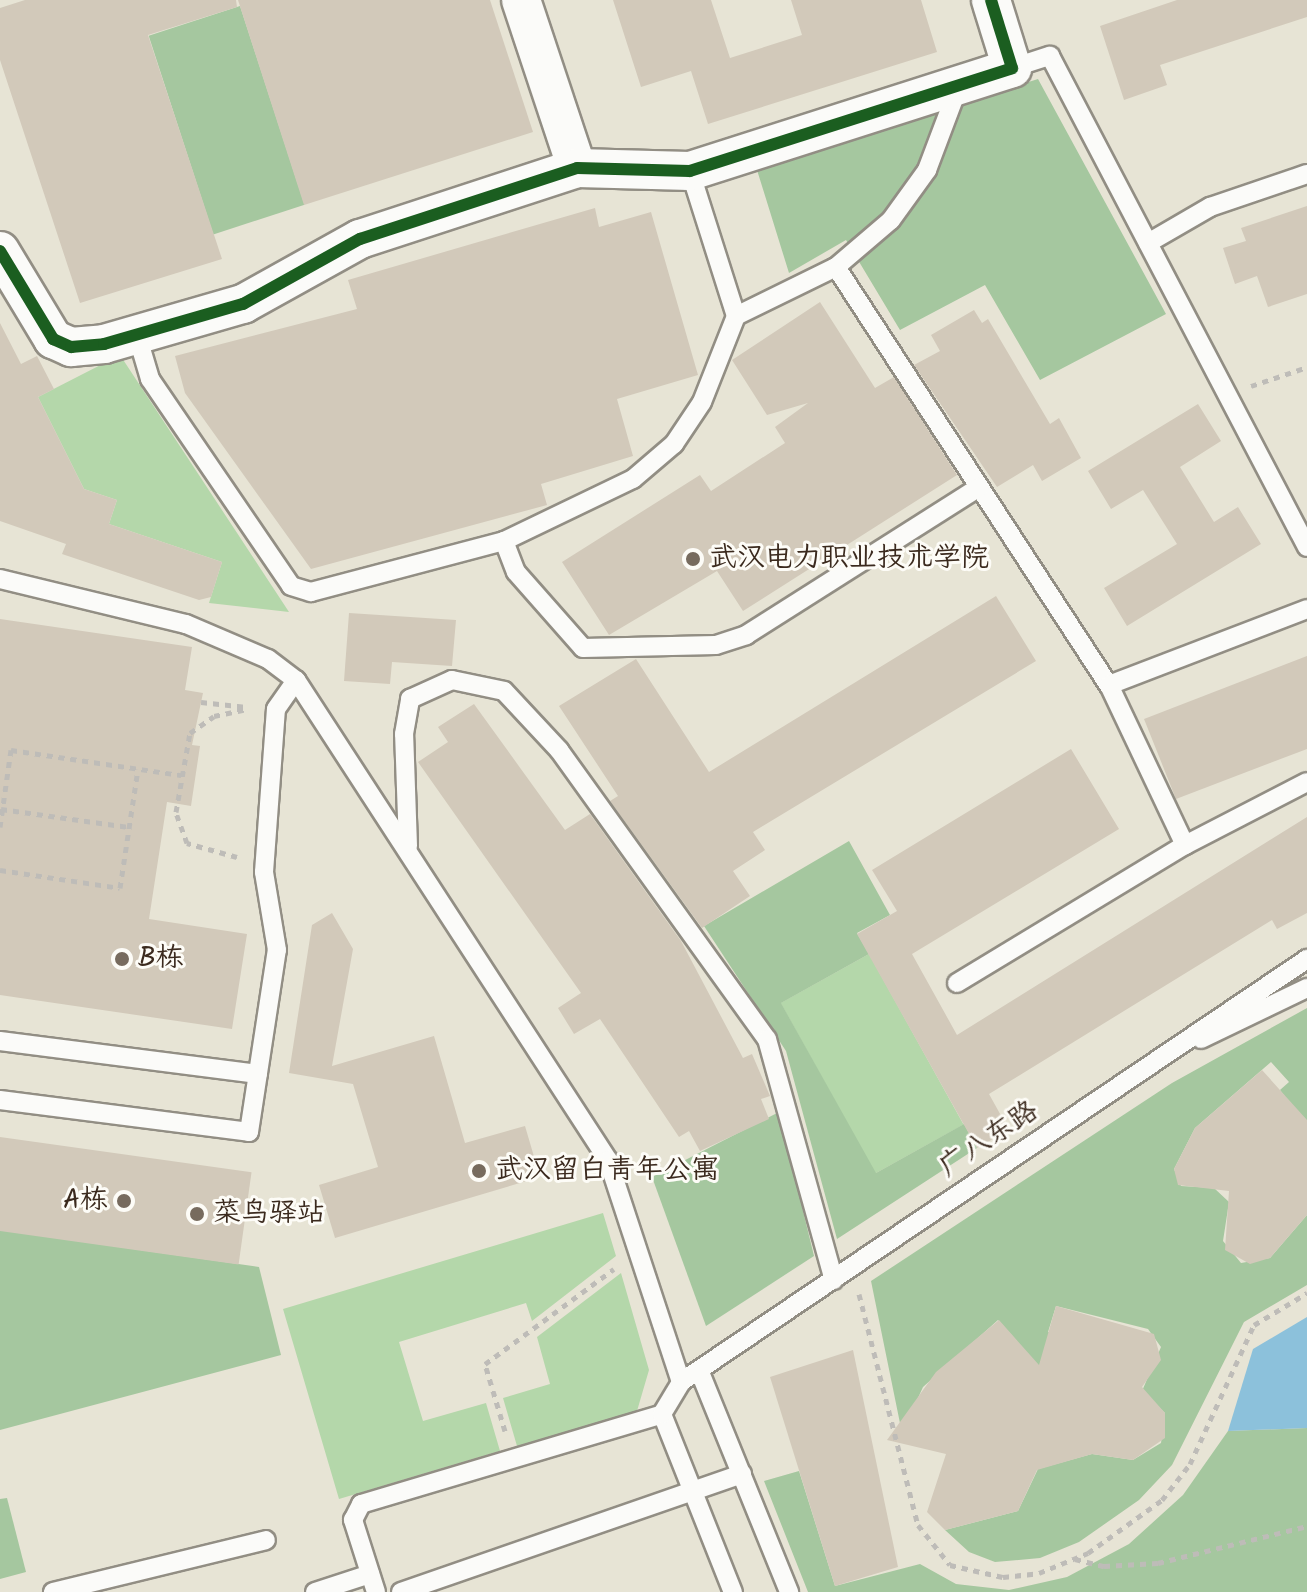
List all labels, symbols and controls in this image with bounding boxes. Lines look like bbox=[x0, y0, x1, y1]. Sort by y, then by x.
place label: 武汉电力职业技术学院 bbox=[709, 542, 989, 576]
marker: 武汉电力职业技术学院 bbox=[684, 550, 702, 568]
place label: B栋 bbox=[138, 942, 184, 976]
marker: B栋 bbox=[113, 950, 131, 968]
street label: 广八东路 bbox=[933, 1095, 1045, 1185]
place label: 武汉留白青年公寓 bbox=[495, 1154, 719, 1188]
marker: 武汉留白青年公寓 bbox=[470, 1162, 488, 1180]
place label: A栋 bbox=[63, 1184, 108, 1218]
marker: A栋 bbox=[115, 1192, 133, 1210]
place label: 菜鸟驿站 bbox=[213, 1197, 325, 1231]
marker: 菜鸟驿站 bbox=[188, 1205, 206, 1223]

